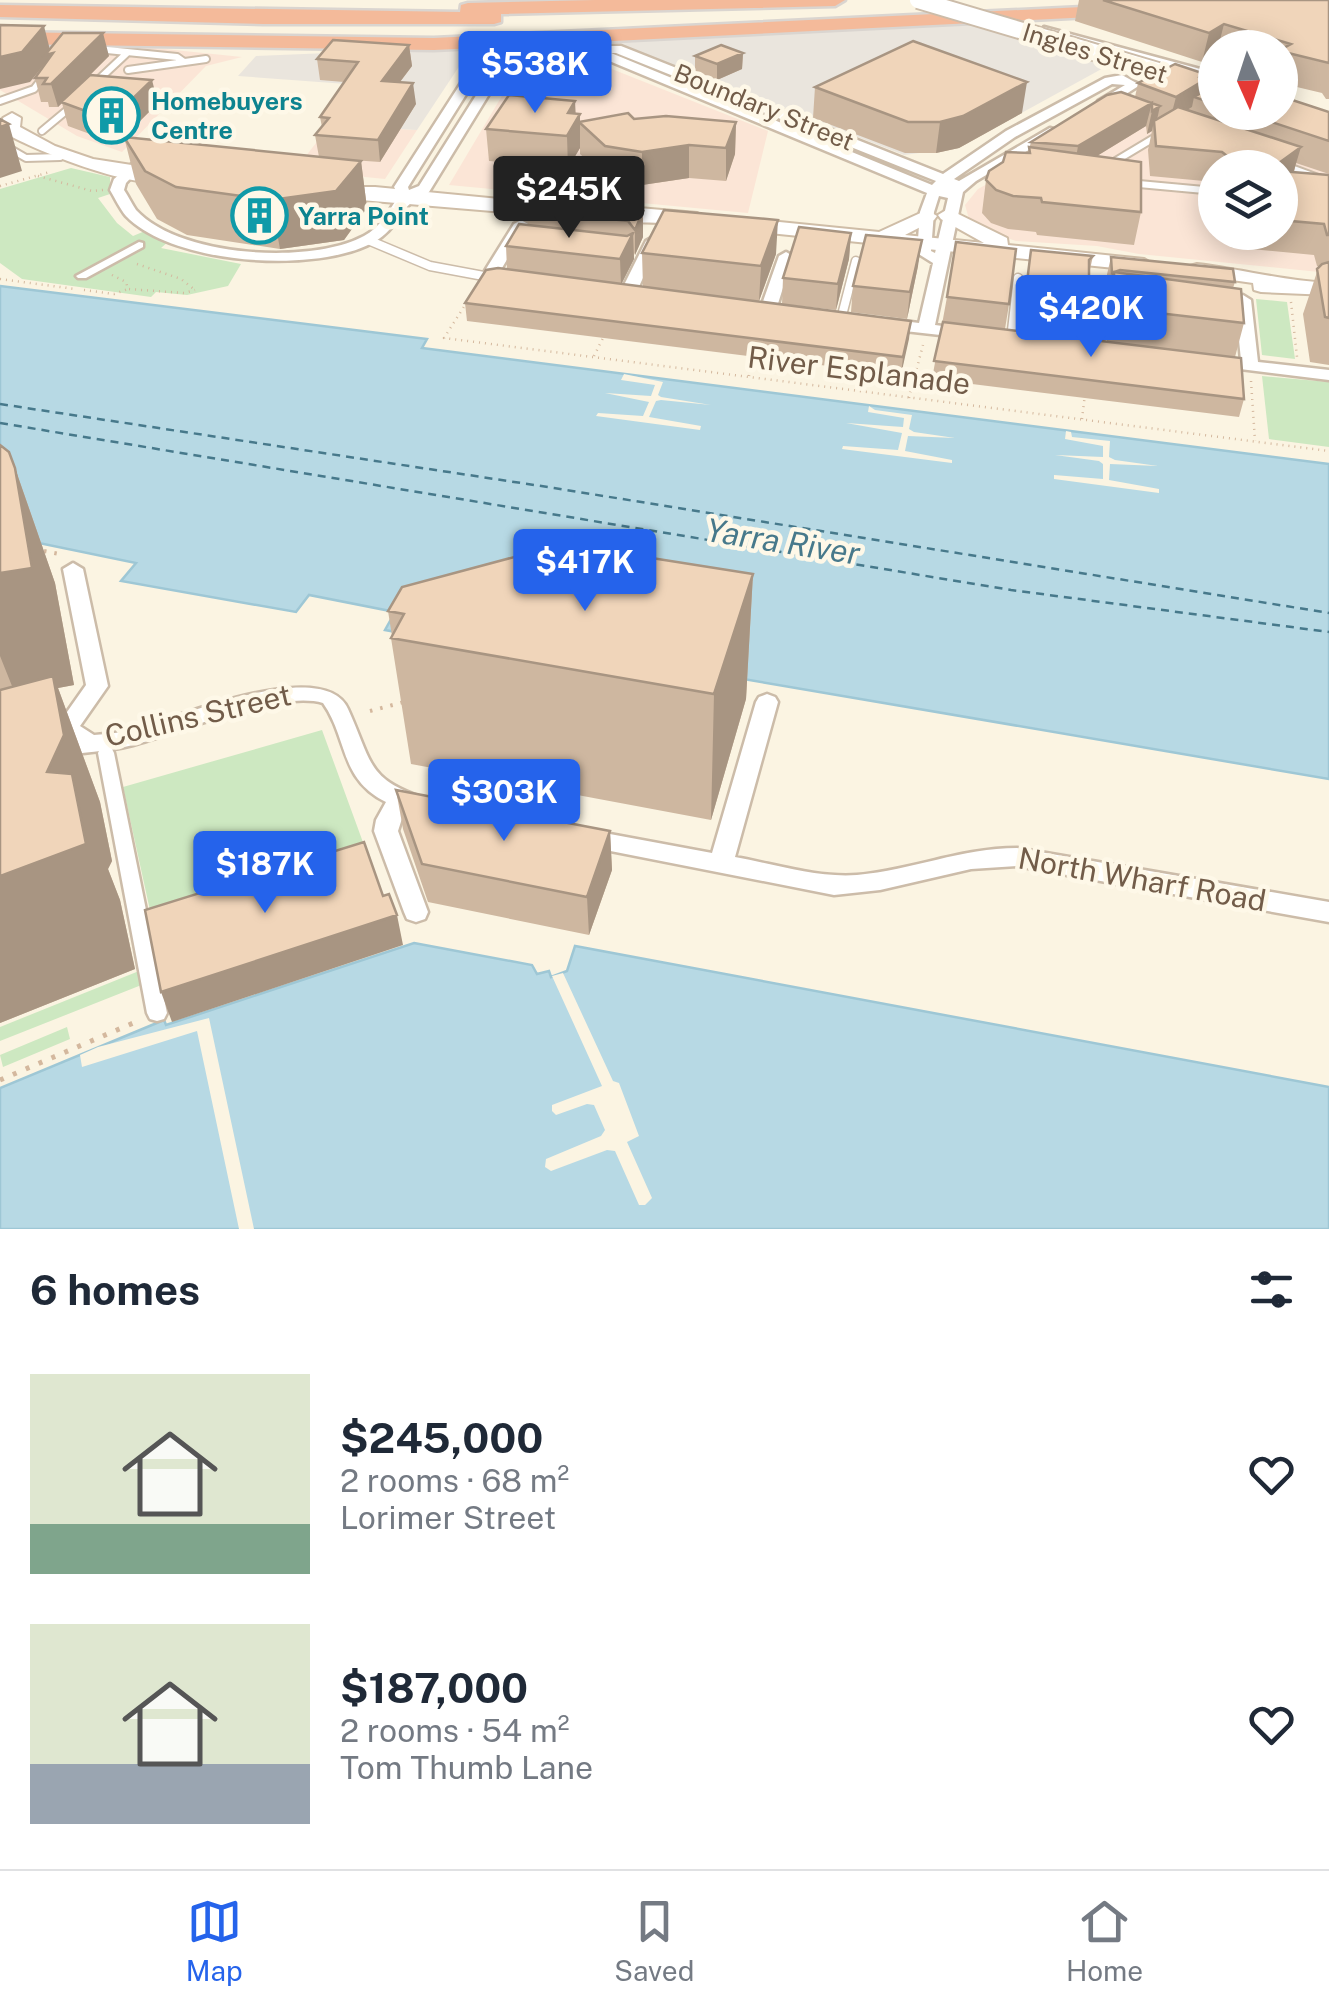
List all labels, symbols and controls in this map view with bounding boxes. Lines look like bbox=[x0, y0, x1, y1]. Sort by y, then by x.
street label: Ingles Street bbox=[1019, 17, 1171, 89]
north arrow bbox=[1198, 30, 1298, 130]
map controls bbox=[1198, 30, 1298, 250]
pin: $538K bbox=[465, 31, 605, 116]
text: $538K bbox=[481, 45, 589, 82]
street label: Boundary Street bbox=[670, 57, 858, 157]
building icon: Homebuyers Centre bbox=[82, 85, 142, 145]
place label: Homebuyers Centre bbox=[151, 86, 303, 145]
button: layers bbox=[1198, 150, 1298, 250]
pin: $245K bbox=[499, 156, 639, 241]
text: $245K bbox=[515, 170, 623, 207]
building icon: Yarra Point bbox=[229, 186, 289, 246]
place label: Yarra Point bbox=[298, 201, 429, 231]
pin: $420K bbox=[1021, 275, 1161, 360]
text: $420K bbox=[1038, 289, 1144, 326]
street label: River Esplanade bbox=[746, 338, 972, 402]
water label: Yarra River bbox=[704, 511, 863, 572]
pin: $417K bbox=[515, 529, 655, 614]
text: $417K bbox=[535, 543, 635, 580]
street label: Collins Street bbox=[101, 676, 294, 754]
pin: $303K bbox=[434, 759, 574, 844]
text: $303K bbox=[450, 773, 558, 810]
pin: $187K bbox=[195, 831, 335, 916]
street label: North Wharf Road bbox=[1016, 840, 1269, 919]
text: $187K bbox=[215, 845, 315, 882]
icon: filters bbox=[1244, 1262, 1299, 1317]
text: 6 homes bbox=[30, 1265, 200, 1314]
text: $245,000 bbox=[340, 1413, 543, 1462]
icon: home bbox=[110, 1414, 230, 1534]
icon: heart bbox=[1244, 1447, 1299, 1502]
text: 2 rooms · 68 m² bbox=[340, 1462, 569, 1499]
text: Lorimer Street bbox=[340, 1499, 556, 1536]
text: $187,000 bbox=[340, 1663, 528, 1712]
icon: home bbox=[110, 1664, 230, 1784]
icon: heart bbox=[1244, 1697, 1299, 1752]
text: 2 rooms · 54 m² bbox=[340, 1712, 569, 1749]
text: Tom Thumb Lane bbox=[340, 1749, 593, 1786]
tab: Map bbox=[186, 1894, 243, 1987]
tab: Saved bbox=[614, 1894, 694, 1987]
tab: Home bbox=[1066, 1894, 1143, 1987]

